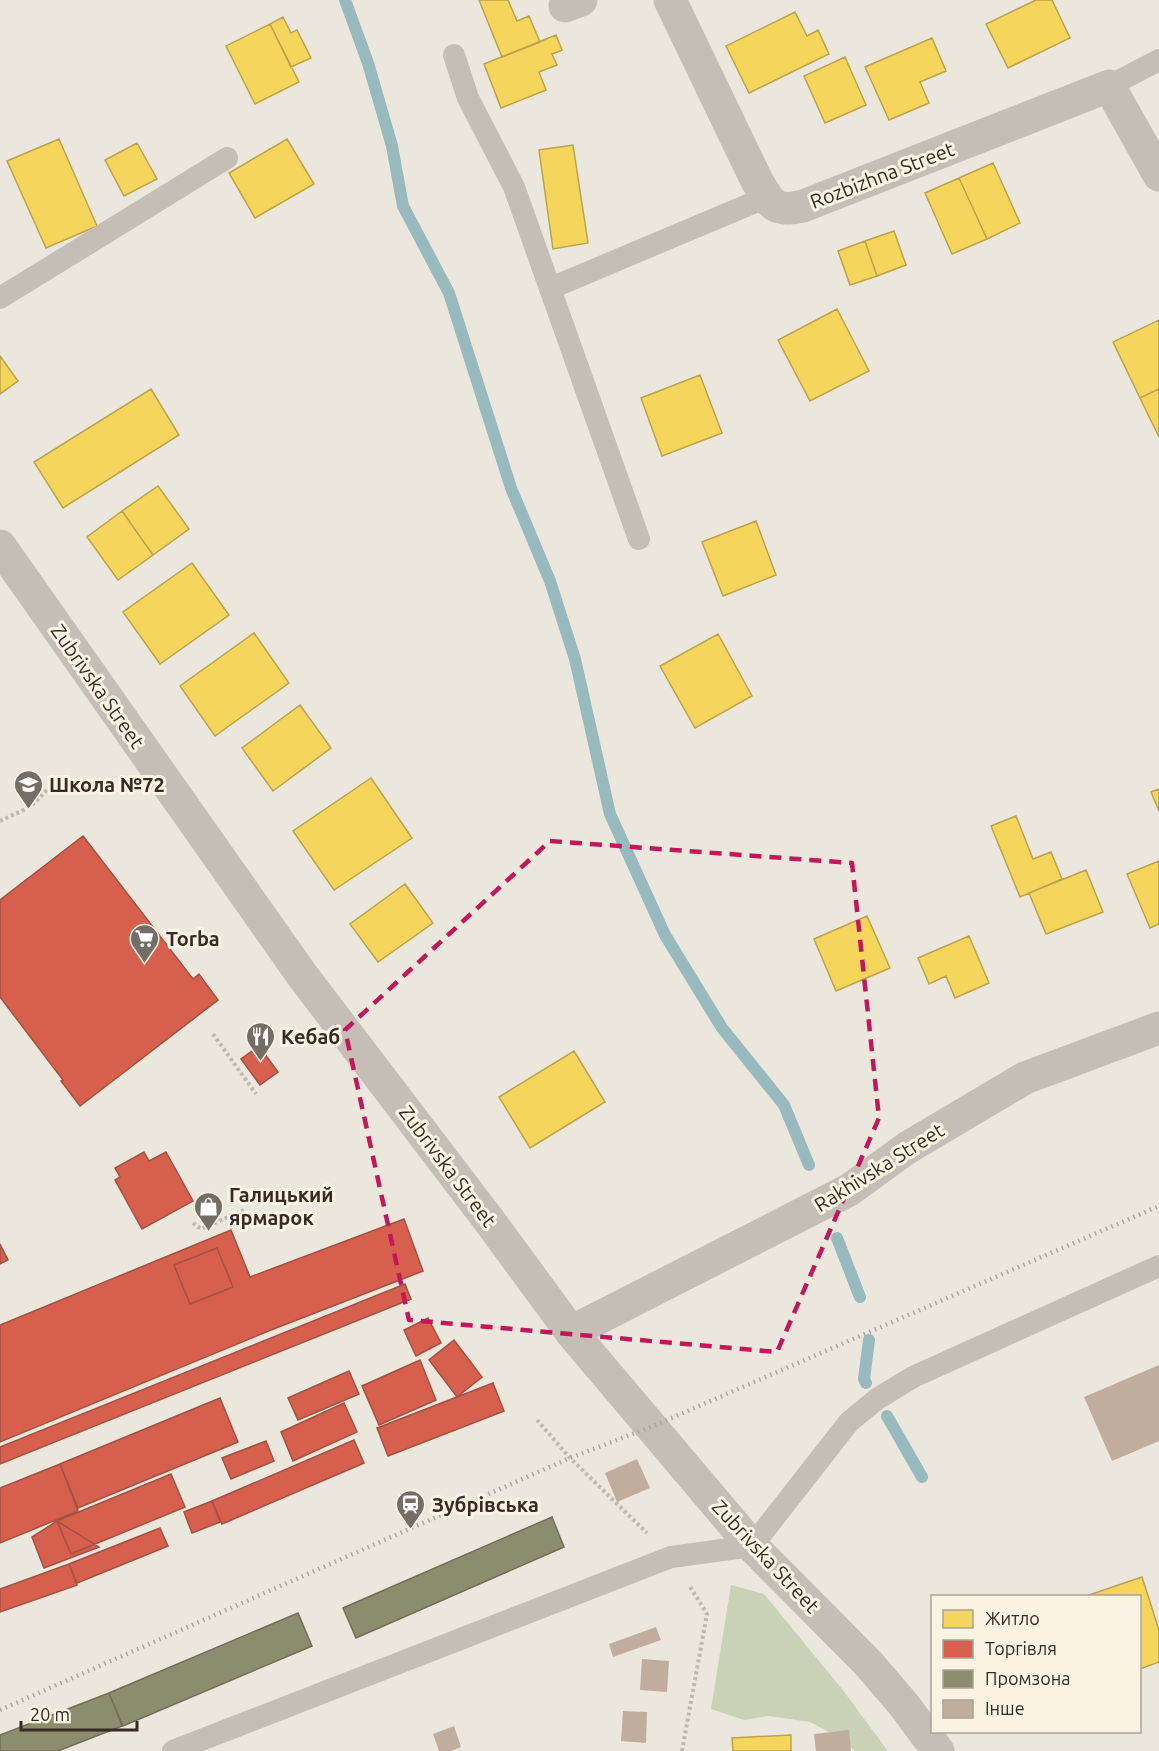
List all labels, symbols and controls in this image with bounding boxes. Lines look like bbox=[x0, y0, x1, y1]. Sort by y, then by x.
street label: Rozbizhna Street bbox=[807, 137, 957, 213]
street label: Zubrivska Street bbox=[47, 620, 149, 752]
school or university icon: Школа №72 bbox=[12, 768, 44, 810]
place label: Школа №72 bbox=[49, 773, 165, 796]
supermarket icon: Torba bbox=[129, 922, 161, 964]
place label: Torba bbox=[166, 927, 220, 950]
restaurant icon: Кебаб bbox=[244, 1020, 276, 1062]
place label: Кебаб bbox=[281, 1025, 340, 1048]
street label: Zubrivska Street bbox=[395, 1101, 501, 1231]
street label: Rakhivska Street bbox=[810, 1118, 948, 1216]
place label: Галицький ярмарок bbox=[229, 1183, 334, 1229]
shop icon: Галицький ярмарок bbox=[192, 1190, 224, 1232]
station icon: Зубрівська bbox=[395, 1488, 427, 1530]
place label: Зубрівська bbox=[432, 1493, 539, 1516]
street label: Zubrivska Street bbox=[708, 1495, 824, 1617]
legend bbox=[931, 1595, 1141, 1733]
text: Житло bbox=[985, 1608, 1040, 1628]
text: Торгівля bbox=[985, 1638, 1057, 1658]
text: Промзона bbox=[985, 1668, 1070, 1688]
scale bar bbox=[21, 1694, 136, 1732]
text: Інше bbox=[985, 1698, 1025, 1718]
text: 20 m bbox=[30, 1704, 70, 1724]

